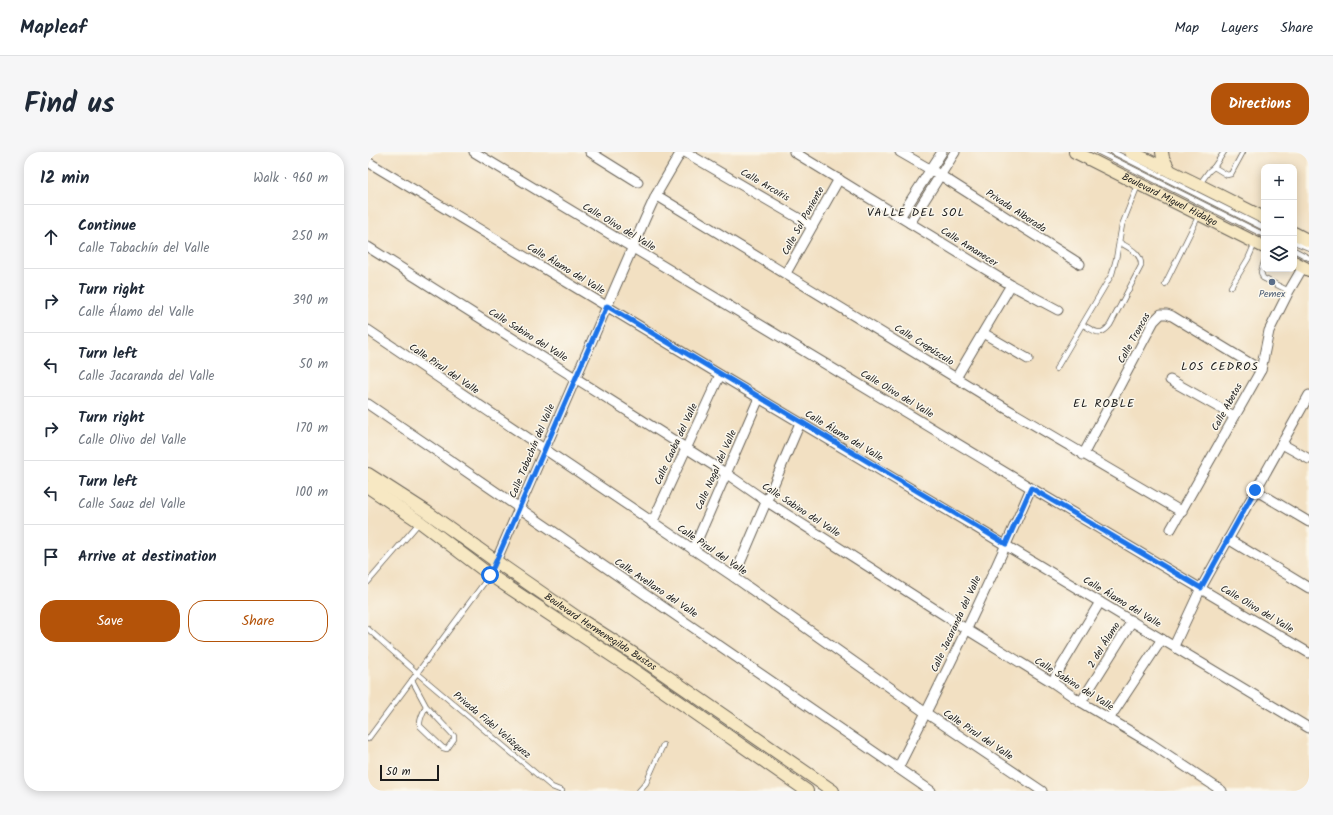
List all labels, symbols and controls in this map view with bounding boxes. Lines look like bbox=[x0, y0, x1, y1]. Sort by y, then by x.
text: Mapleaf bbox=[20, 13, 87, 43]
text: Map bbox=[1175, 17, 1199, 39]
text: Layers bbox=[1221, 17, 1259, 39]
text: Share bbox=[1281, 17, 1313, 39]
text: Find us bbox=[24, 82, 115, 127]
button: Directions bbox=[1211, 83, 1309, 125]
street label: Calle Arcoíris bbox=[737, 164, 793, 206]
map controls bbox=[1261, 164, 1297, 272]
button: + bbox=[1261, 164, 1297, 200]
text: 12 min bbox=[40, 165, 89, 192]
text: Walk · 960 m bbox=[253, 168, 328, 189]
street label: Boulevard Miguel Hidalgo bbox=[1119, 169, 1221, 231]
street label: Calle Sol Poniente bbox=[778, 183, 829, 258]
street label: Privada Alborada bbox=[982, 185, 1050, 237]
street label: Calle Olivo del Valle bbox=[579, 199, 659, 256]
button: − bbox=[1261, 200, 1297, 236]
district label: VALLE DEL SOL bbox=[867, 203, 965, 222]
text: Continue bbox=[78, 214, 136, 238]
street label: Calle Amanecer bbox=[937, 223, 1001, 271]
icon: ahead bbox=[40, 226, 62, 248]
text: 250 m bbox=[291, 226, 328, 247]
button: layers bbox=[1261, 236, 1297, 272]
text: Calle Tabachín del Valle bbox=[78, 238, 209, 259]
street label: Calle Álamo del Valle bbox=[524, 239, 609, 299]
marker: Pemex bbox=[1267, 277, 1277, 287]
text: Turn right bbox=[78, 278, 145, 302]
place label: Pemex bbox=[1259, 286, 1286, 302]
icon: right bbox=[40, 290, 62, 312]
text: 390 m bbox=[292, 290, 328, 311]
text: Calle Álamo del Valle bbox=[78, 302, 194, 323]
street label: Calle Sabino del Valle bbox=[485, 304, 571, 366]
street label: Calle Troncos bbox=[1113, 309, 1155, 366]
street label: Calle Crepúsculo bbox=[891, 320, 957, 370]
street label: Calle Pirul del Valle bbox=[406, 339, 483, 399]
text: Turn left bbox=[78, 342, 138, 366]
icon: left bbox=[40, 354, 62, 376]
text: 50 m bbox=[299, 354, 328, 375]
district label: LOS CEDROS bbox=[1181, 357, 1259, 376]
text: Calle Jacaranda del Valle bbox=[78, 366, 214, 387]
street label: Calle Olivo del Valle bbox=[857, 366, 937, 423]
street label: Calle Abetos bbox=[1207, 379, 1247, 434]
district label: EL ROBLE bbox=[1073, 394, 1135, 413]
street label: Calle Caoba del Valle bbox=[650, 400, 702, 488]
street label: Calle Tabachín del Valle bbox=[505, 401, 559, 501]
text: Turn right bbox=[78, 406, 145, 430]
street label: Calle Álamo del Valle bbox=[802, 406, 887, 466]
icon: right bbox=[40, 418, 62, 440]
text: 170 m bbox=[296, 418, 328, 439]
street label: Calle Nogal del Valle bbox=[691, 427, 741, 513]
text: Calle Olivo del Valle bbox=[78, 430, 186, 451]
text: Turn left bbox=[78, 470, 138, 494]
street label: Calle Sabino del Valle bbox=[759, 479, 844, 542]
route end bbox=[1246, 481, 1264, 499]
icon: left bbox=[40, 482, 62, 504]
text: 100 m bbox=[295, 482, 328, 503]
text: Calle Sauz del Valle bbox=[78, 494, 185, 515]
street label: Calle Pirul del Valle bbox=[674, 520, 751, 580]
text: Arrive at destination bbox=[78, 545, 217, 569]
icon: arrive bbox=[40, 546, 62, 568]
street label: Calle Avellano del Valle bbox=[611, 554, 701, 622]
route start bbox=[481, 566, 499, 584]
street label: Calle Álamo del Valle bbox=[1080, 572, 1165, 632]
street label: Calle Jacaranda del Valle bbox=[927, 573, 986, 675]
street label: Calle Olivo del Valle bbox=[1217, 581, 1297, 638]
street label: Boulevard Hermenegildo Bustos bbox=[541, 589, 661, 675]
button: Save bbox=[40, 600, 180, 642]
button: Share bbox=[188, 600, 328, 642]
street label: 2 del Álamo bbox=[1084, 619, 1125, 671]
street label: Calle Sabino del Valle bbox=[1031, 653, 1117, 715]
street label: Privada Fidel Velázquez bbox=[450, 688, 535, 763]
street label: Calle Pirul del Valle bbox=[940, 705, 1017, 765]
scale bar bbox=[380, 763, 439, 782]
text: 50 m bbox=[386, 763, 411, 781]

